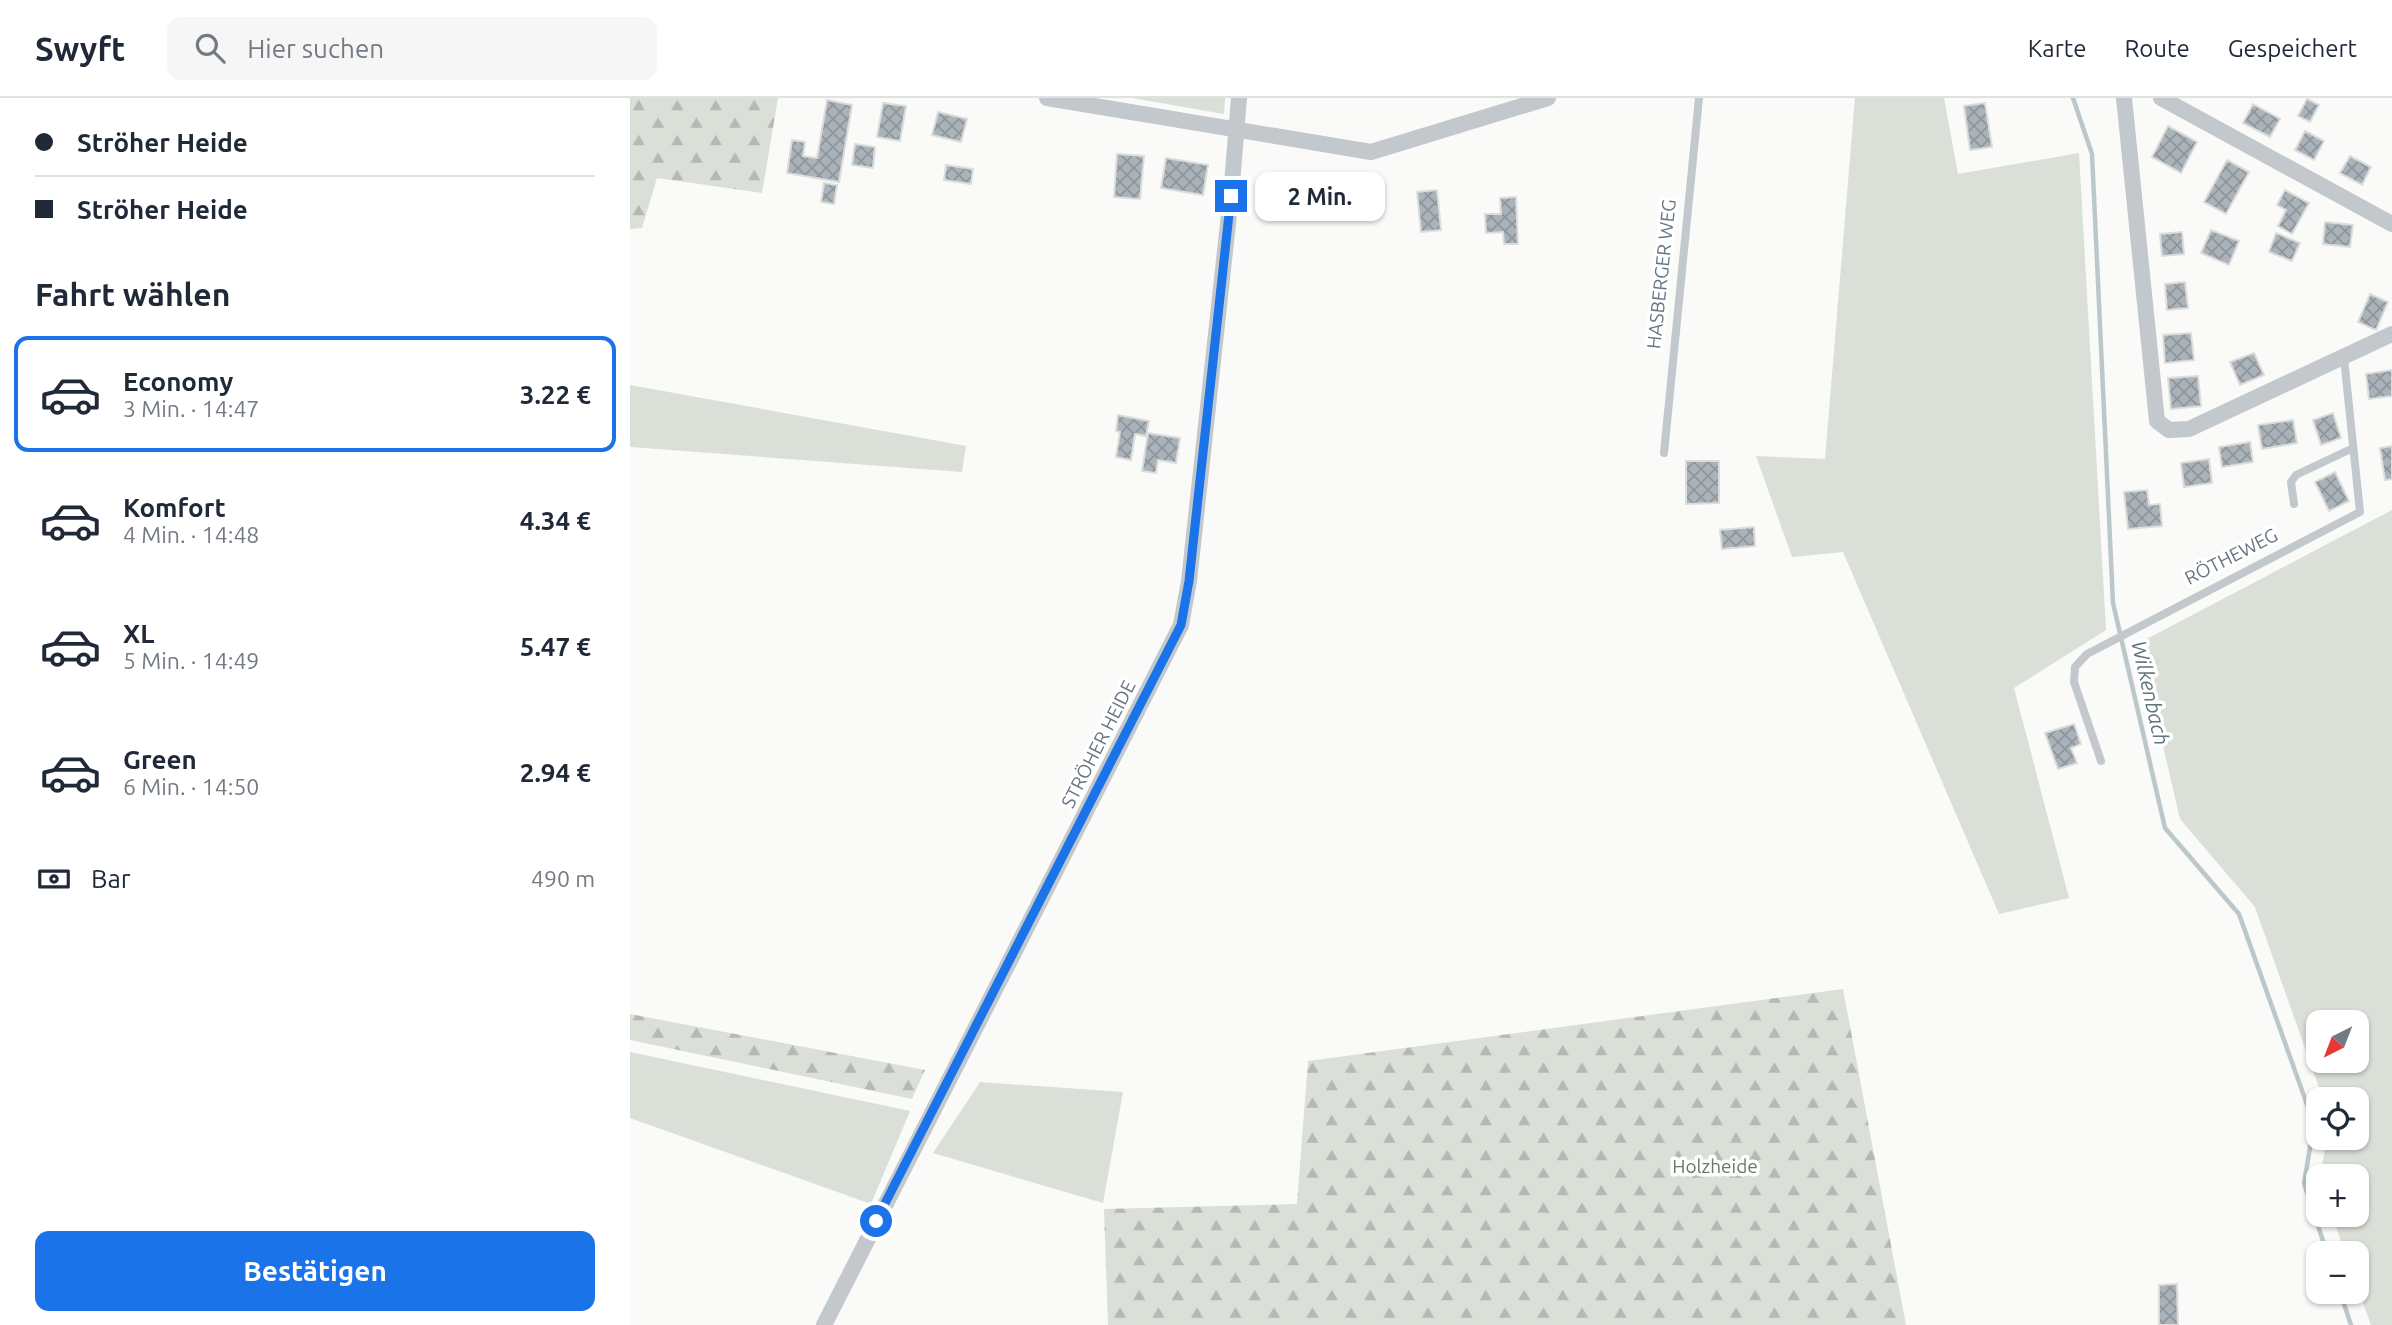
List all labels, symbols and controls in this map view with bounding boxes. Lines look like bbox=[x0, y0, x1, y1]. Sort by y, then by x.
search box bbox=[167, 17, 657, 80]
icon: search bbox=[191, 29, 229, 67]
text: Swyft bbox=[35, 30, 125, 67]
text: Hier suchen bbox=[247, 34, 384, 63]
text: Karte bbox=[2028, 35, 2086, 62]
text: Route bbox=[2124, 35, 2190, 62]
text: Gespeichert bbox=[2228, 35, 2357, 62]
text: Ströher Heide bbox=[77, 128, 248, 157]
callout: 2 Min. bbox=[1256, 172, 1385, 220]
route end bbox=[1215, 180, 1247, 212]
text: 2 Min. bbox=[1288, 184, 1352, 209]
text: Ströher Heide bbox=[77, 195, 248, 224]
street label: HASBERGER WEG bbox=[1642, 198, 1680, 350]
text: Fahrt wählen bbox=[35, 276, 230, 312]
icon: car bbox=[39, 363, 102, 426]
text: Economy bbox=[123, 367, 233, 396]
text: 3.22 € bbox=[520, 380, 591, 409]
text: 3 Min. · 14:47 bbox=[123, 396, 259, 421]
icon: car bbox=[39, 489, 102, 552]
text: Komfort bbox=[123, 493, 226, 522]
text: 4.34 € bbox=[520, 506, 591, 535]
text: 4 Min. · 14:48 bbox=[123, 522, 259, 547]
street label: RÖTHEWEG bbox=[2181, 523, 2281, 589]
icon: car bbox=[39, 615, 102, 678]
text: XL bbox=[123, 619, 154, 648]
text: 5.47 € bbox=[520, 632, 591, 661]
water label: Wilkenbach bbox=[2127, 638, 2175, 747]
text: 5 Min. · 14:49 bbox=[123, 648, 259, 673]
street label: STRÖHER HEIDE bbox=[1056, 677, 1140, 811]
icon: car bbox=[39, 741, 102, 804]
text: Green bbox=[123, 745, 197, 774]
text: 2.94 € bbox=[520, 758, 591, 787]
text: 6 Min. · 14:50 bbox=[123, 774, 259, 799]
icon: cash bbox=[35, 860, 73, 898]
text: Bar bbox=[91, 864, 131, 893]
text: 490 m bbox=[531, 866, 595, 891]
north arrow bbox=[2306, 1010, 2370, 1073]
map controls bbox=[2306, 1010, 2369, 1304]
button: locate bbox=[2306, 1087, 2369, 1150]
park label: Holzheide bbox=[1672, 1155, 1758, 1177]
button: + bbox=[2306, 1164, 2369, 1227]
route start bbox=[860, 1205, 892, 1237]
button: Bestätigen bbox=[35, 1231, 595, 1311]
button: − bbox=[2306, 1241, 2369, 1304]

